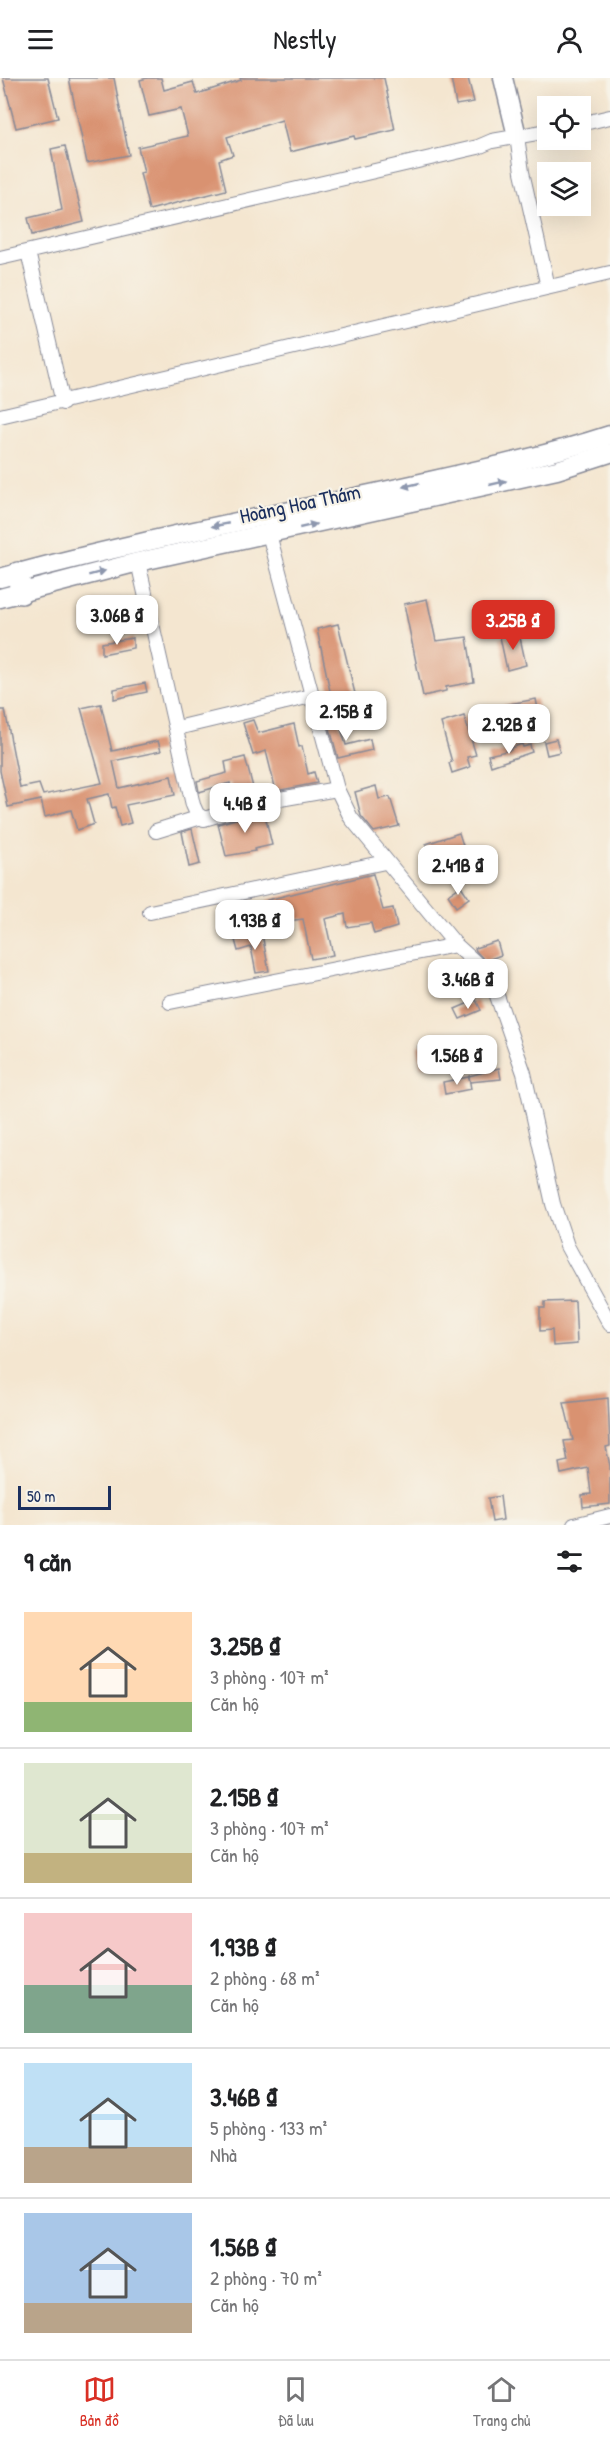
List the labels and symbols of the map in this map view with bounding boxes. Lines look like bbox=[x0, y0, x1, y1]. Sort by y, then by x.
street label: Hoàng Hoa Thám bbox=[237, 477, 363, 530]
one-way arrow bbox=[489, 478, 508, 487]
one-way arrow bbox=[402, 481, 420, 491]
one-way arrow bbox=[299, 520, 317, 530]
one-way arrow bbox=[210, 521, 229, 530]
one-way arrow bbox=[88, 567, 106, 577]
pin: 3.06B ₫ bbox=[62, 595, 172, 646]
pin: 3.25B ₫ bbox=[458, 600, 568, 651]
pin: 2.15B ₫ bbox=[291, 691, 401, 742]
pin: 2.92B ₫ bbox=[454, 704, 564, 755]
pin: 4.4B ₫ bbox=[196, 783, 294, 834]
pin: 2.41B ₫ bbox=[403, 845, 513, 896]
pin: 1.93B ₫ bbox=[200, 900, 310, 951]
pin: 3.46B ₫ bbox=[413, 959, 523, 1010]
pin: 1.56B ₫ bbox=[402, 1035, 512, 1086]
scale bar bbox=[18, 1483, 111, 1510]

